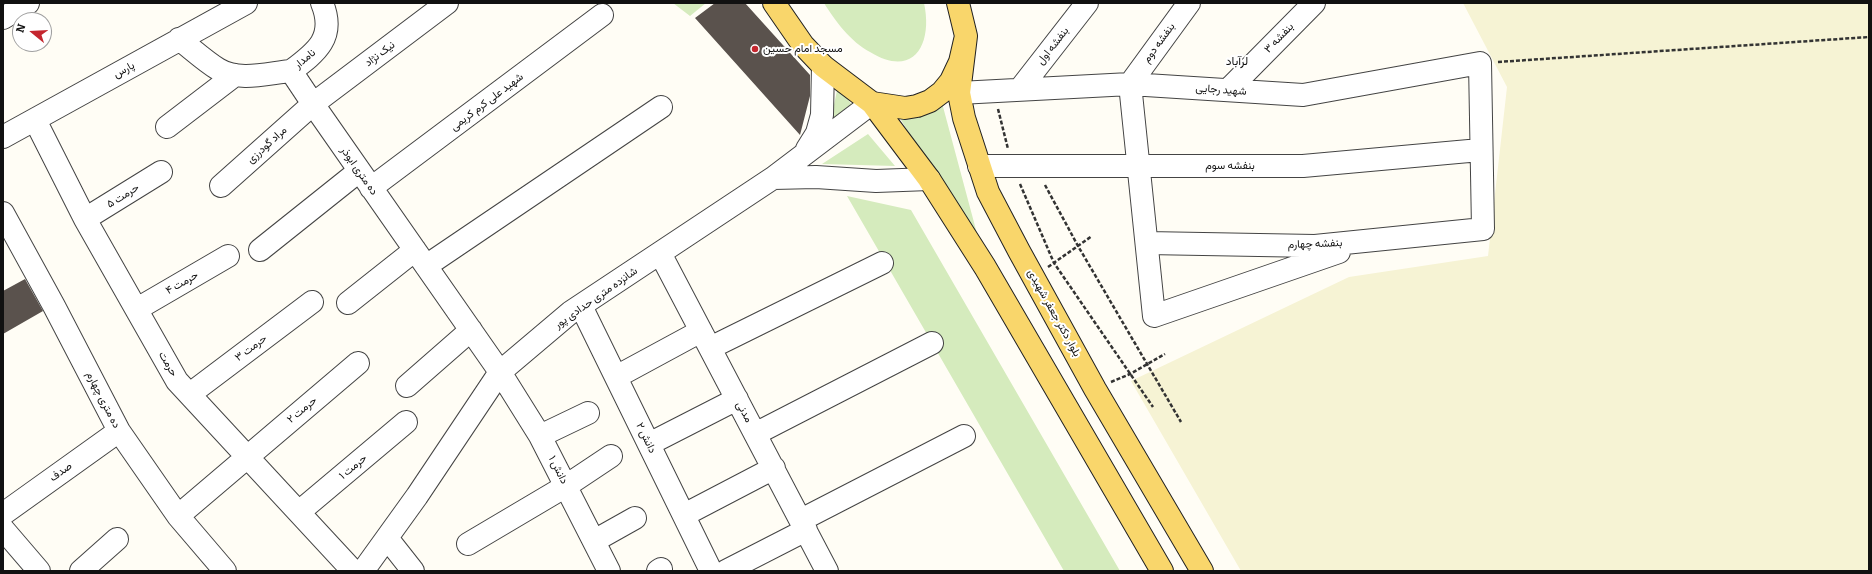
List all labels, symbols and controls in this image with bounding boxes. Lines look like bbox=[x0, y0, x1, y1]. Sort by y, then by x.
north arrow bbox=[12, 12, 52, 52]
street label: بنفشه دوم bbox=[1140, 20, 1178, 66]
street label: بنفشه ۳ bbox=[1261, 20, 1297, 56]
text: N bbox=[14, 22, 29, 34]
street label: بنفشه اول bbox=[1034, 25, 1072, 67]
street label: نیک نژاد bbox=[362, 38, 398, 70]
place label: مسجد امام حسین bbox=[763, 42, 843, 56]
marker: مسجد امام حسین bbox=[750, 44, 760, 54]
street label: نامدار bbox=[292, 46, 318, 72]
district label: لرآباد bbox=[1226, 55, 1248, 69]
street label: پارس bbox=[111, 59, 137, 81]
street label: شهید علی کرم کریمی bbox=[448, 70, 526, 134]
street label: شهید رجایی bbox=[1195, 82, 1247, 98]
street label: مراد گودرزی bbox=[244, 124, 290, 166]
street label: ده متری ابوذر bbox=[337, 144, 381, 198]
street label: بنفشه سوم bbox=[1205, 159, 1255, 173]
street label: حرمت ۵ bbox=[104, 181, 142, 211]
street label: بنفشه چهارم bbox=[1287, 236, 1343, 252]
street label: شانزده متری حدادی پور bbox=[552, 264, 640, 332]
street label: بلوار دکتر جعفر شهیدی bbox=[1024, 267, 1084, 359]
street label: حرمت ۴ bbox=[163, 268, 201, 298]
street label: حرمت ۳ bbox=[233, 332, 269, 364]
street label: حرمت bbox=[156, 349, 180, 379]
street label: ده متری چهارم bbox=[83, 369, 123, 431]
street label: حرمت ۲ bbox=[284, 394, 320, 426]
street label: مدنی bbox=[733, 399, 755, 425]
street label: دانش ۲ bbox=[633, 420, 659, 456]
street label: حرمت ۱ bbox=[336, 452, 370, 482]
street label: دانش ۱ bbox=[545, 454, 571, 486]
street label: صدف bbox=[47, 459, 75, 485]

